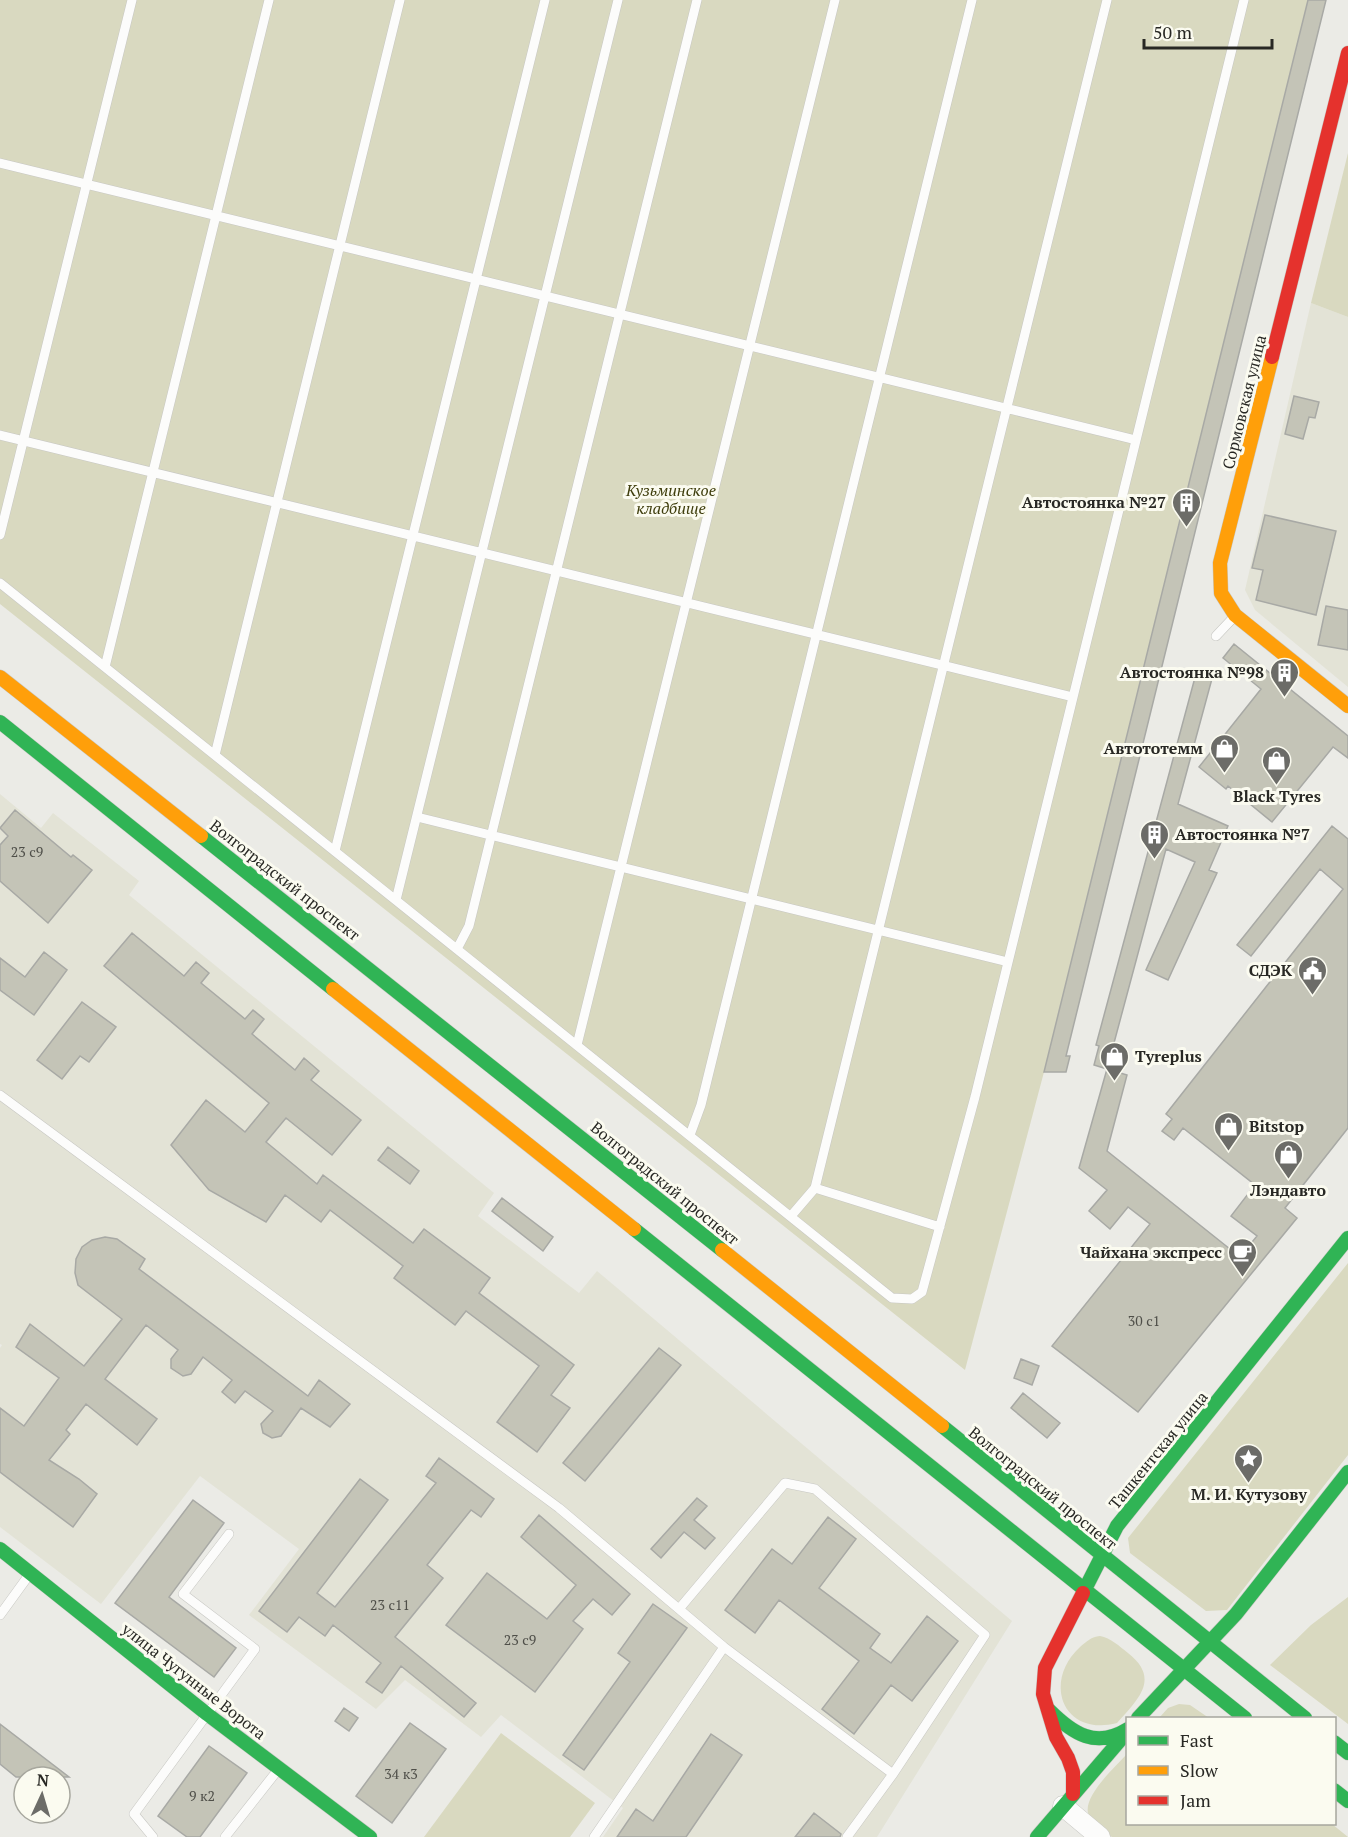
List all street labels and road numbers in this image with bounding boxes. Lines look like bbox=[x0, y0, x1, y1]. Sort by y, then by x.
street label: Сормовская улица bbox=[1217, 333, 1271, 471]
street label: Волгоградский проспект bbox=[205, 814, 365, 946]
street label: Волгоградский проспект bbox=[586, 1116, 744, 1250]
street label: Ташкентская улица bbox=[1104, 1386, 1212, 1514]
street label: Волгоградский проспект bbox=[964, 1421, 1122, 1555]
street label: улица Чугунные Ворота bbox=[117, 1617, 271, 1744]

